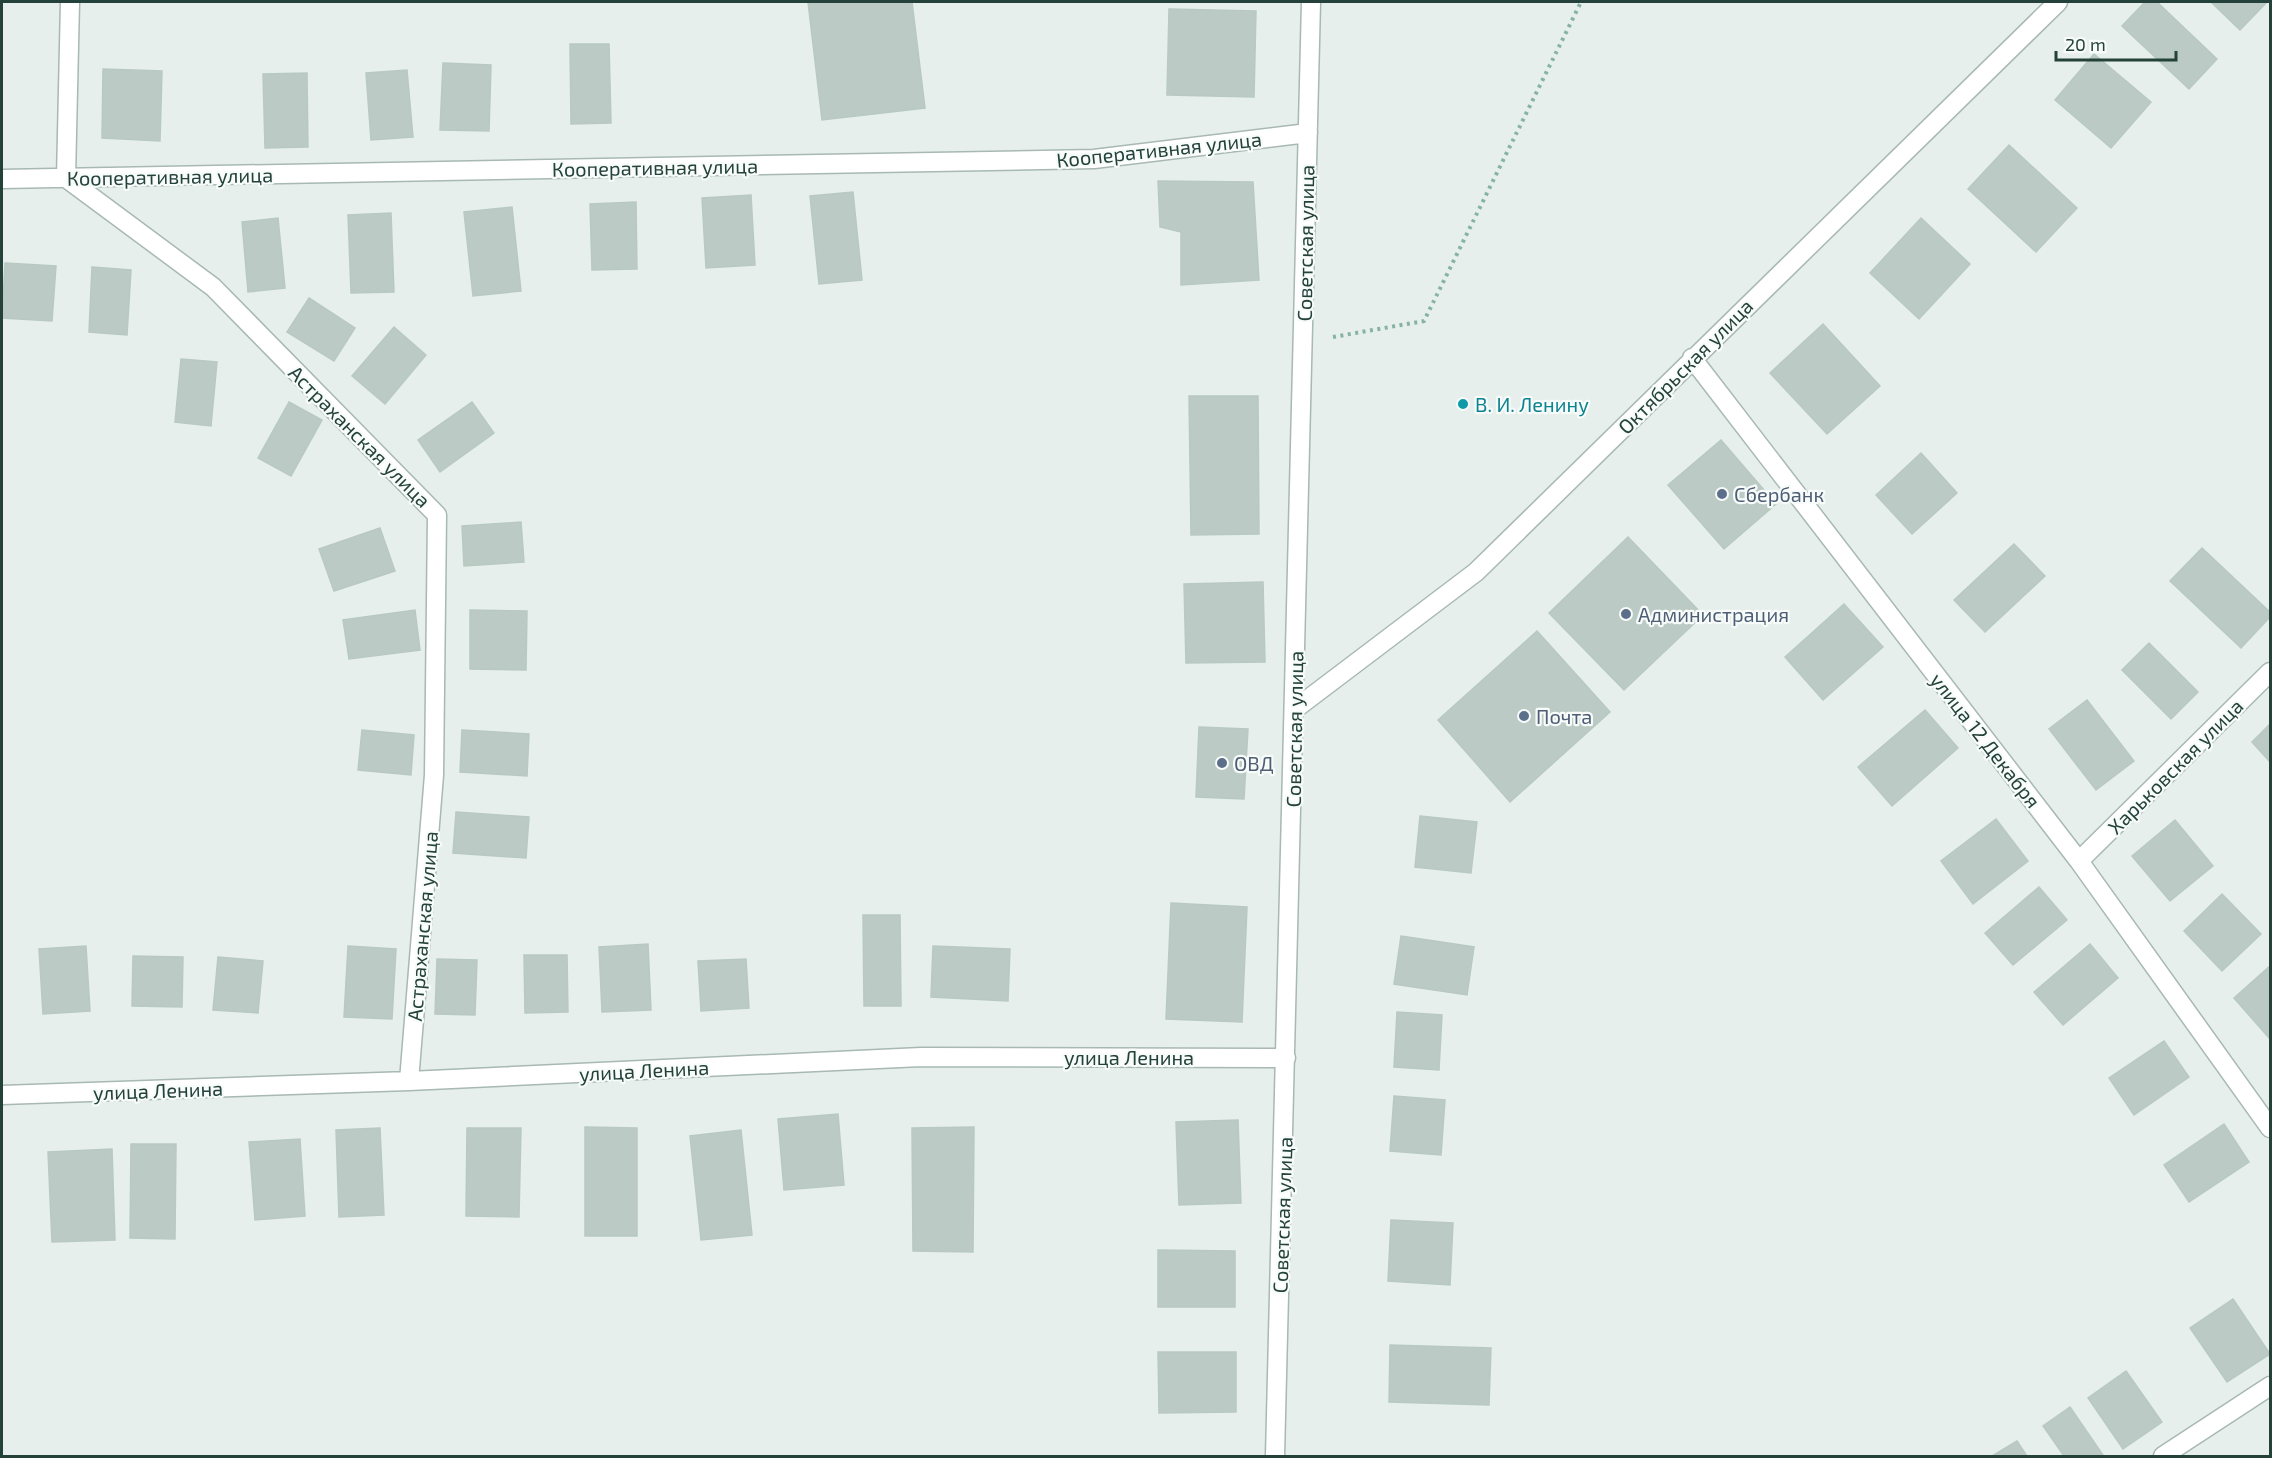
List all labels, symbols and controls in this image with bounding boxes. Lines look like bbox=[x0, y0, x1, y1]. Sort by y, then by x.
scale bar bbox=[2056, 24, 2176, 62]
text: 20 m bbox=[2065, 33, 2106, 55]
street label: Кооперативная улица bbox=[1055, 126, 1263, 173]
street label: Кооперативная улица bbox=[552, 153, 758, 182]
street label: Кооперативная улица bbox=[67, 162, 273, 191]
street label: Советская улица bbox=[1292, 165, 1319, 321]
street label: Октябрьская улица bbox=[1613, 294, 1758, 439]
street label: Астраханская улица bbox=[283, 360, 436, 513]
place label: В. И. Ленину bbox=[1475, 392, 1589, 417]
marker: В. И. Ленину bbox=[1456, 397, 1470, 411]
place label: Сбербанк bbox=[1734, 482, 1825, 506]
marker: Сбербанк bbox=[1715, 487, 1729, 501]
place label: Администрация bbox=[1638, 602, 1789, 626]
marker: Администрация bbox=[1619, 607, 1633, 621]
street label: Советская улица bbox=[1281, 651, 1308, 807]
street label: улица 12 Декабря bbox=[1925, 668, 2046, 813]
street label: Харьковская улица bbox=[2102, 693, 2248, 839]
place label: Почта bbox=[1536, 704, 1592, 728]
marker: Почта bbox=[1517, 709, 1531, 723]
place label: ОВД bbox=[1234, 751, 1274, 775]
marker: ОВД bbox=[1215, 756, 1229, 770]
street label: Астраханская улица bbox=[402, 830, 443, 1022]
street label: улица Ленина bbox=[1064, 1045, 1194, 1070]
street label: улица Ленина bbox=[578, 1055, 710, 1086]
street label: улица Ленина bbox=[93, 1076, 224, 1105]
street label: Советская улица bbox=[1267, 1136, 1298, 1294]

